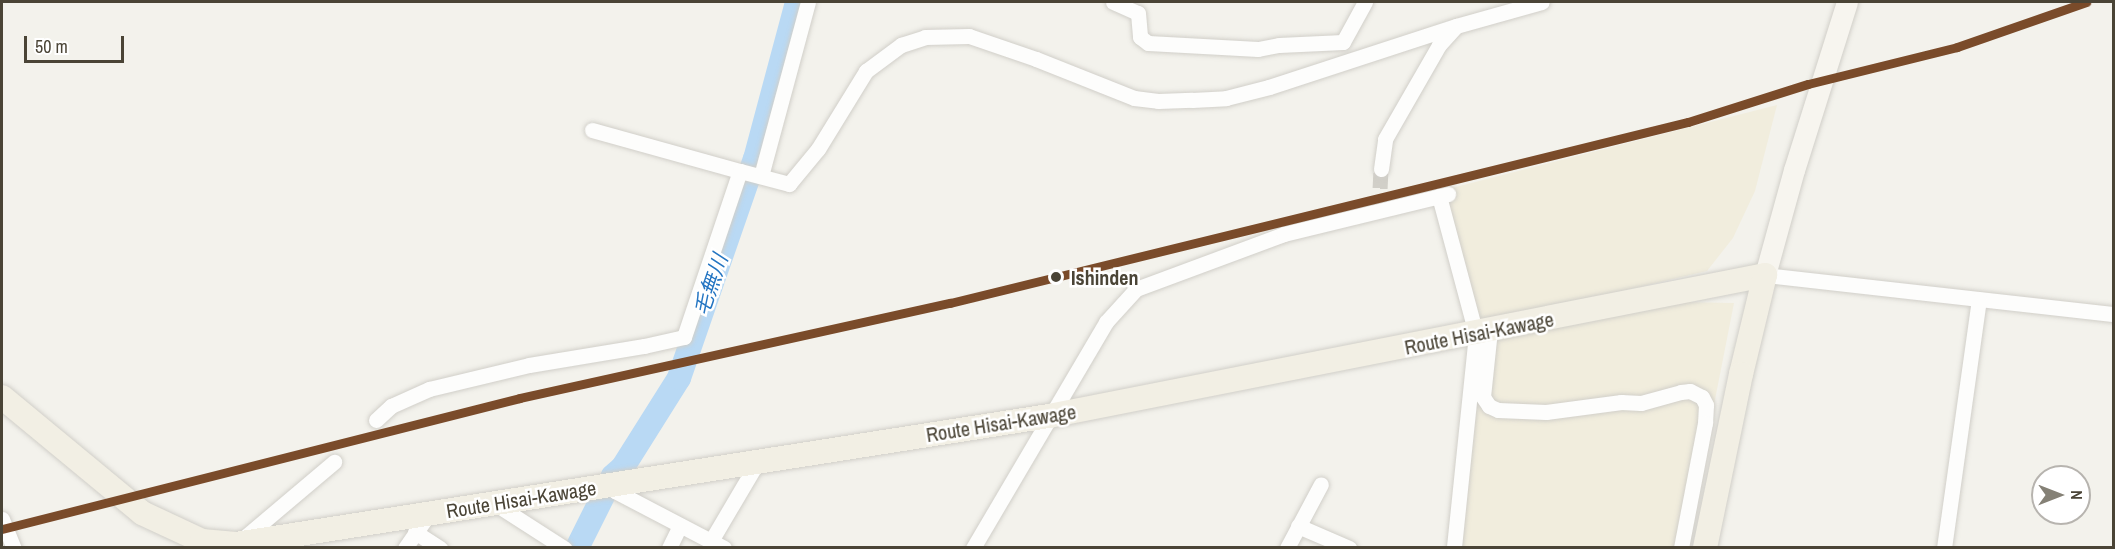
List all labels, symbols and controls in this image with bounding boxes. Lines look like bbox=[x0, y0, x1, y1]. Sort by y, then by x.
scale bar bbox=[27, 24, 128, 62]
text: 50 m bbox=[35, 34, 68, 59]
water label: 毛無川 bbox=[689, 251, 733, 319]
place label: Ishinden bbox=[1071, 265, 1138, 289]
marker: Ishinden bbox=[1046, 267, 1066, 287]
street label: Route Hisai-Kawage bbox=[1402, 307, 1556, 359]
street label: Route Hisai-Kawage bbox=[924, 399, 1078, 447]
north arrow bbox=[2031, 465, 2091, 525]
street label: Route Hisai-Kawage bbox=[444, 475, 598, 523]
text: N bbox=[2066, 490, 2088, 500]

